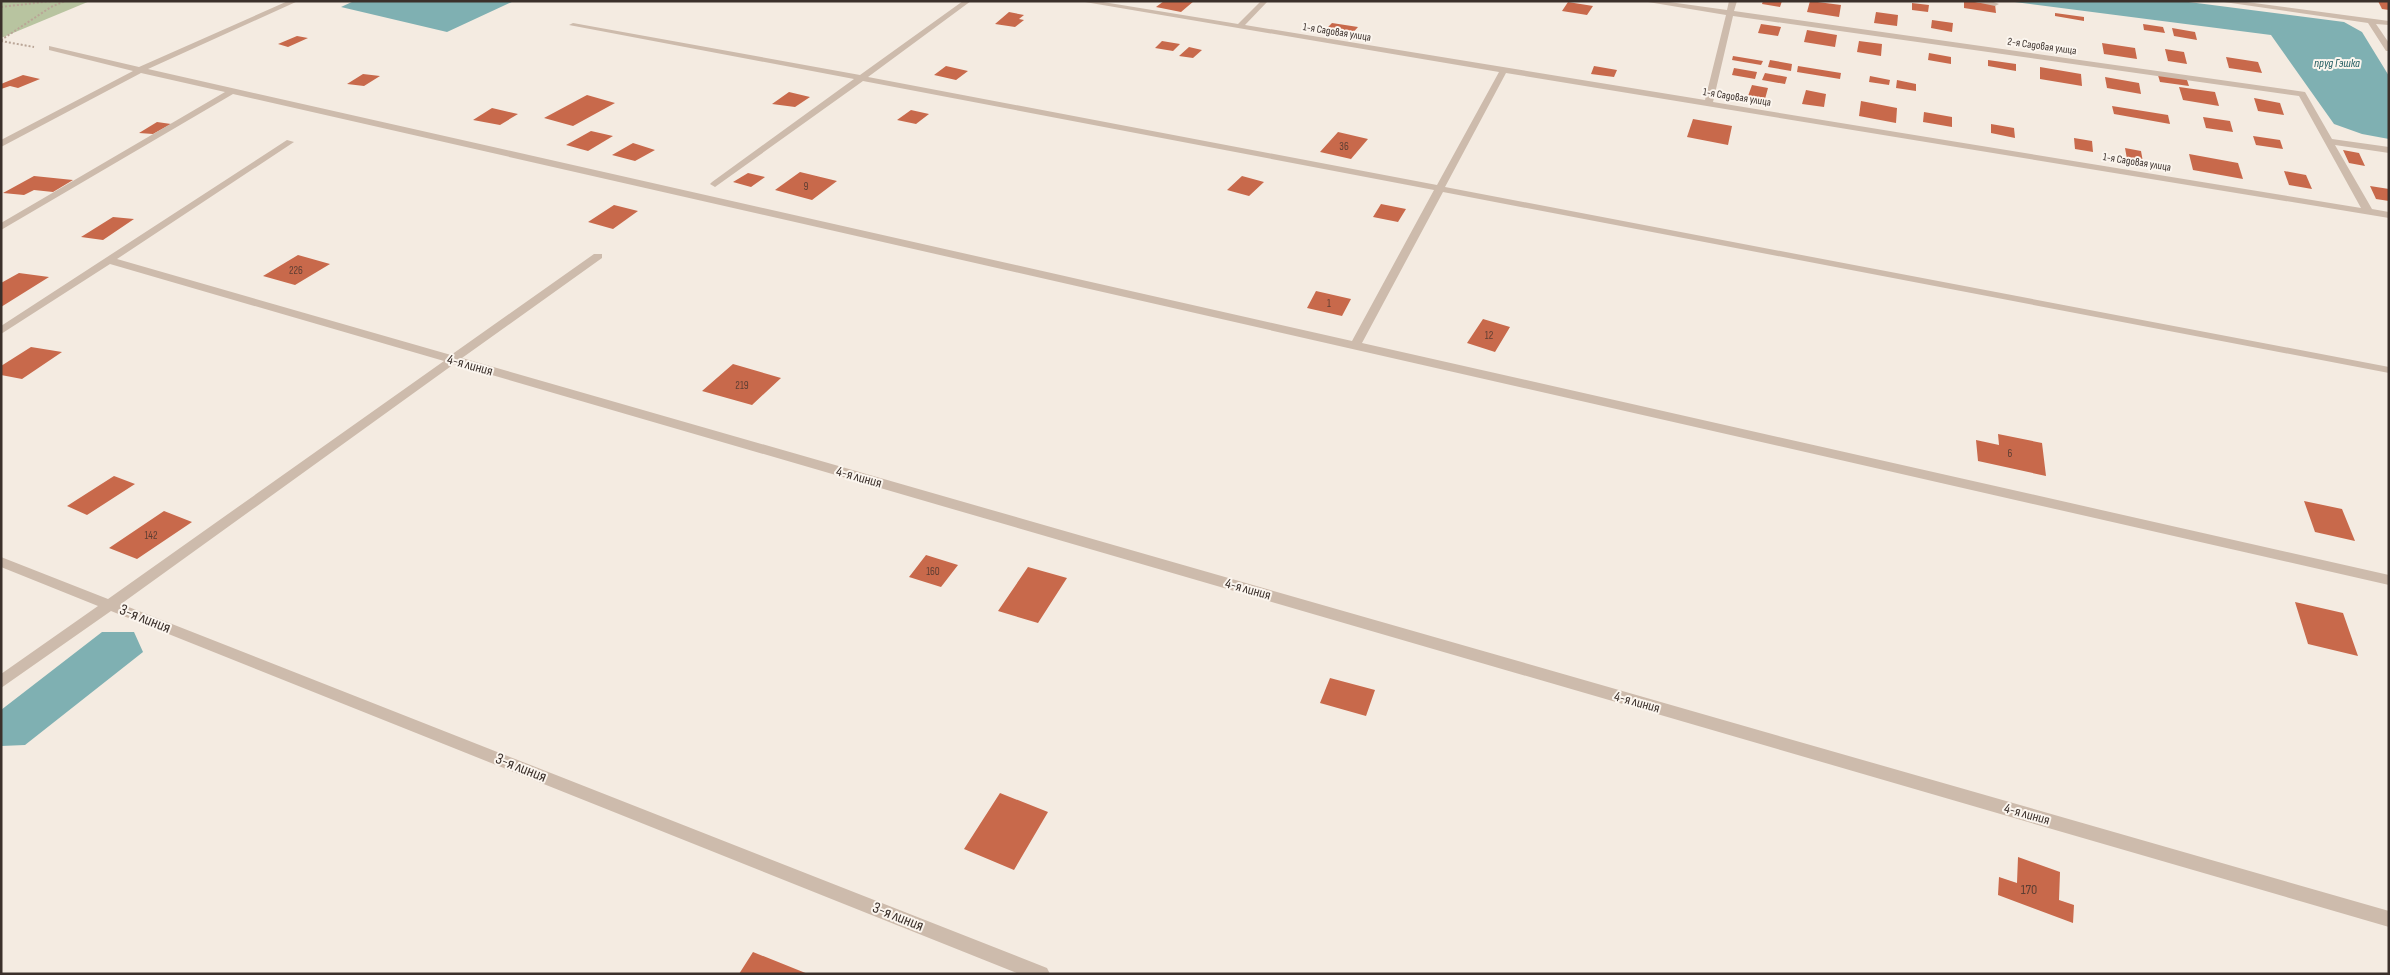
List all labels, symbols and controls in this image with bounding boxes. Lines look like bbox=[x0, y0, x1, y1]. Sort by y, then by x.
street label: 1-я Садовая улица bbox=[1302, 20, 1372, 44]
street label: 2-я Садовая улица bbox=[2007, 35, 2077, 57]
water label: пруд Гэшка bbox=[2314, 56, 2360, 71]
street label: 1-я Садовая улица bbox=[1702, 85, 1772, 109]
house number: 36 bbox=[1339, 140, 1349, 153]
street label: 1-я Садовая улица bbox=[2102, 150, 2172, 174]
house number: 9 bbox=[804, 180, 809, 193]
house number: 226 bbox=[289, 264, 303, 277]
house number: 1 bbox=[1327, 297, 1331, 310]
house number: 12 bbox=[1485, 329, 1494, 342]
street label: 4-я линия bbox=[445, 350, 495, 380]
house number: 219 bbox=[735, 379, 749, 392]
house number: 6 bbox=[2008, 447, 2013, 460]
street label: 4-я линия bbox=[834, 462, 884, 492]
house number: 142 bbox=[144, 529, 158, 542]
house number: 160 bbox=[926, 565, 940, 578]
street label: 4-я линия bbox=[1223, 574, 1273, 604]
street label: 3-я линия bbox=[117, 600, 173, 638]
street label: 4-я линия bbox=[1612, 687, 1662, 717]
street label: 3-я линия bbox=[493, 749, 549, 787]
street label: 4-я линия bbox=[2002, 799, 2052, 829]
house number: 170 bbox=[2021, 881, 2037, 898]
street label: 3-я линия bbox=[870, 898, 926, 936]

